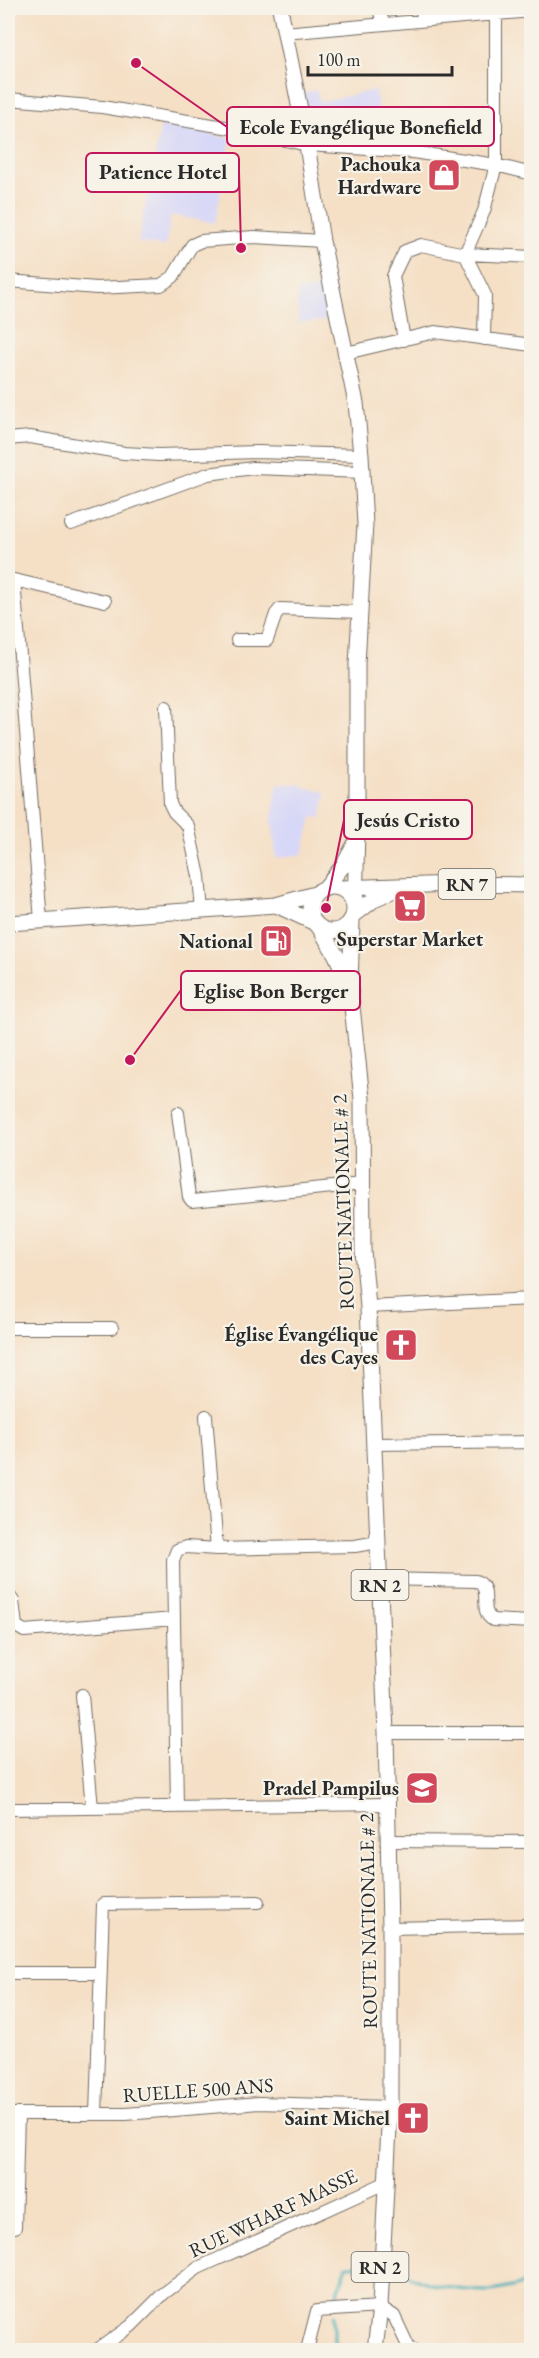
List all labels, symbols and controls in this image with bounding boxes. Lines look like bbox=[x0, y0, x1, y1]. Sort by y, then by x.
scale bar bbox=[308, 39, 452, 77]
text: 100 m bbox=[317, 48, 361, 71]
callout: Ecole Evangélique Bonefield bbox=[227, 107, 494, 146]
text: Ecole Evangélique Bonefield bbox=[240, 113, 483, 140]
place label: Pachouka Hardware bbox=[338, 151, 421, 200]
callout: Patience Hotel bbox=[86, 153, 239, 192]
shop icon: Pachouka Hardware bbox=[426, 157, 462, 193]
text: Patience Hotel bbox=[99, 158, 227, 185]
callout: Jesús Cristo bbox=[344, 800, 472, 839]
text: Jesús Cristo bbox=[354, 806, 460, 833]
road number: RN 7 bbox=[438, 869, 496, 899]
supermarket icon: Superstar Market bbox=[392, 888, 428, 924]
fuel station icon: National bbox=[258, 923, 294, 959]
place label: Superstar Market bbox=[337, 926, 484, 952]
place label: National bbox=[179, 928, 253, 954]
callout: Eglise Bon Berger bbox=[181, 971, 360, 1010]
text: Eglise Bon Berger bbox=[194, 977, 349, 1004]
street label: ROUTE NATIONALE # 2 bbox=[326, 1093, 360, 1310]
place label: Église Évangélique des Cayes bbox=[225, 1321, 378, 1370]
church icon: Église Évangélique des Cayes bbox=[383, 1327, 419, 1363]
road number: RN 2 bbox=[352, 1570, 409, 1600]
school or university icon: Pradel Pampilus bbox=[404, 1770, 440, 1806]
place label: Pradel Pampilus bbox=[263, 1775, 399, 1801]
street label: ROUTE NATIONALE # 2 bbox=[353, 1812, 383, 2029]
street label: RUELLE 500 ANS bbox=[122, 2072, 274, 2108]
church icon: Saint Michel bbox=[395, 2100, 431, 2136]
place label: Saint Michel bbox=[285, 2105, 390, 2131]
street label: RUE WHARF MASSE bbox=[185, 2163, 361, 2263]
road number: RN 2 bbox=[352, 2252, 409, 2282]

